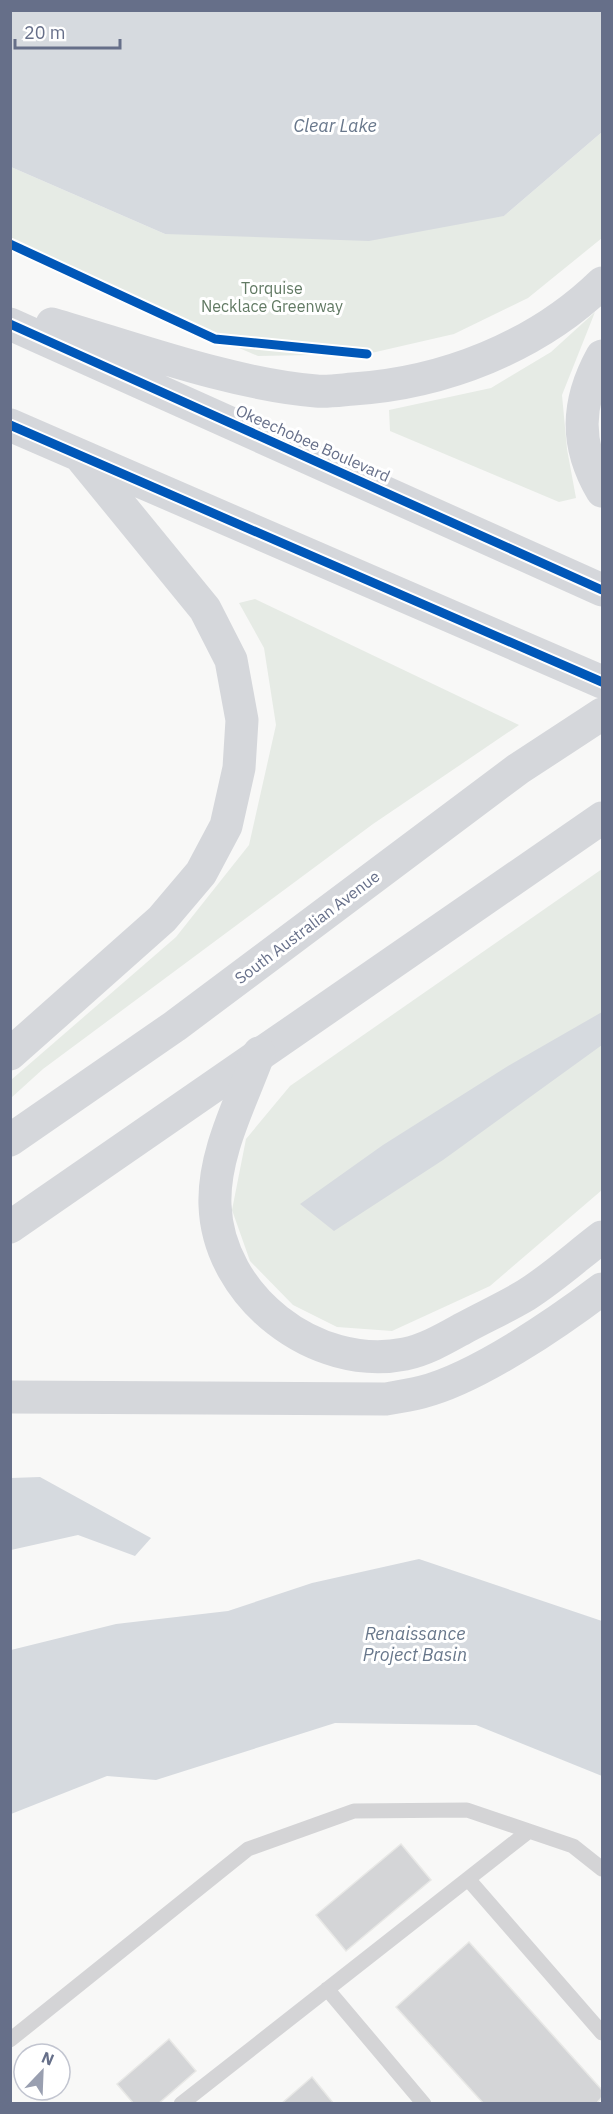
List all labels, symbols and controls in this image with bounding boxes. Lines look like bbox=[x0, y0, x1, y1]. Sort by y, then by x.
scale bar bbox=[15, 12, 120, 50]
text: 20 m bbox=[24, 21, 66, 44]
water label: Clear Lake bbox=[293, 114, 377, 137]
park label: Torquise Necklace Greenway bbox=[201, 278, 343, 316]
street label: Okeechobee Boulevard bbox=[233, 400, 393, 486]
street label: South Australian Avenue bbox=[231, 866, 383, 988]
water label: Renaissance Project Basin bbox=[363, 1622, 467, 1666]
north arrow bbox=[12, 2042, 72, 2102]
text: N bbox=[39, 2047, 57, 2070]

